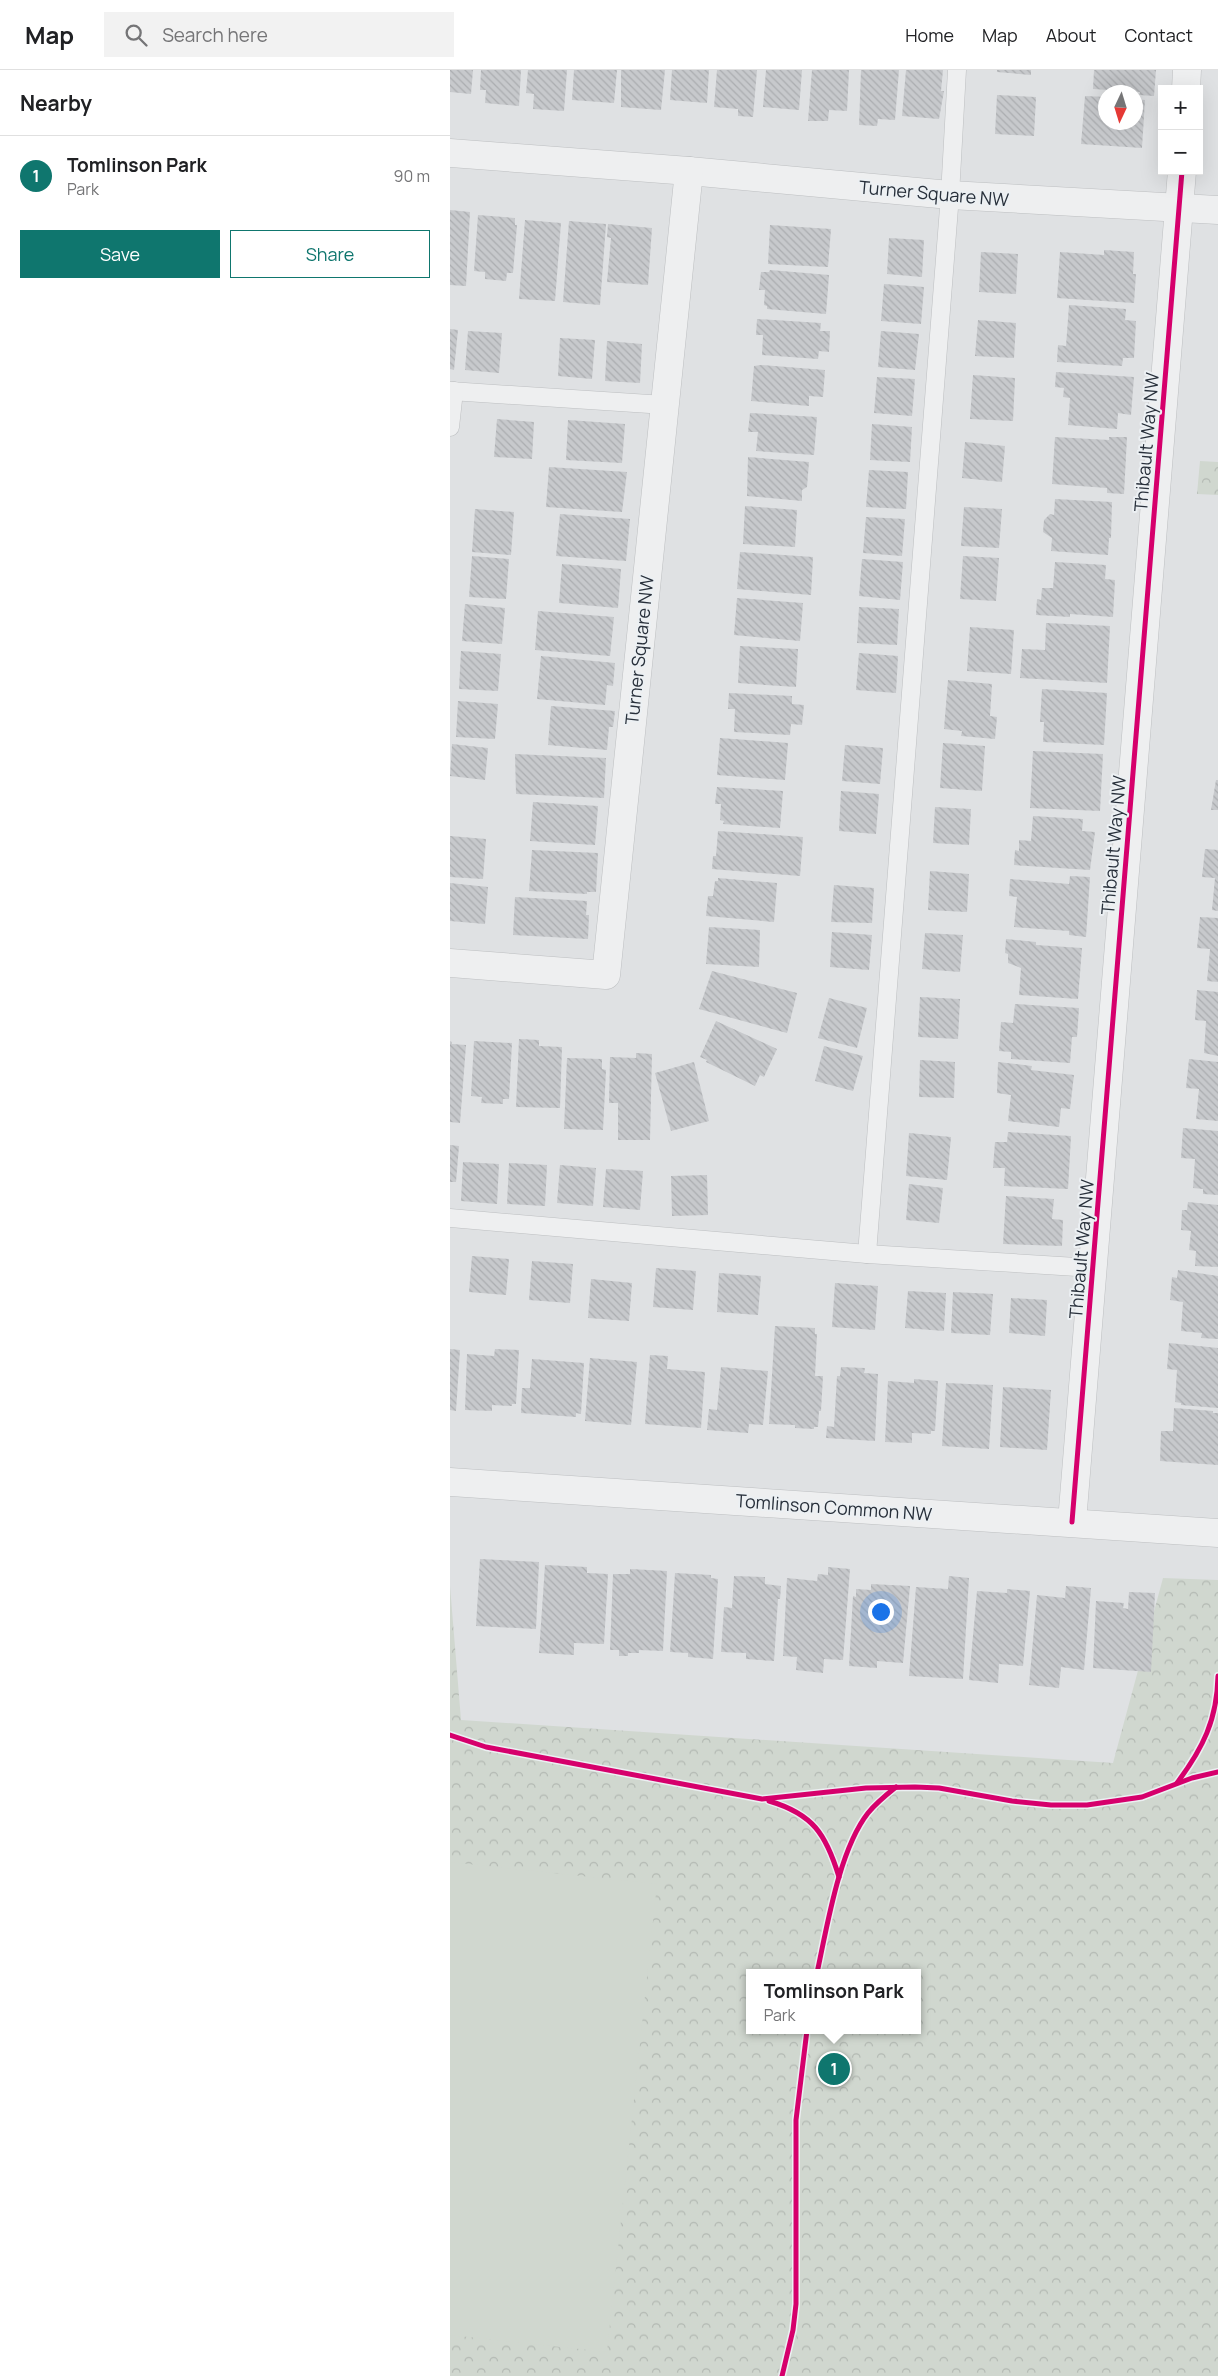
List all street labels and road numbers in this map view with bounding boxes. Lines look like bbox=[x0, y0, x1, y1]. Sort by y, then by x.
street label: Turner Square NW bbox=[858, 174, 1010, 212]
street label: Thibault Way NW bbox=[1128, 371, 1164, 513]
street label: Turner Square NW bbox=[619, 574, 659, 726]
street label: Thibault Way NW bbox=[1095, 774, 1131, 916]
street label: Thibault Way NW bbox=[1063, 1178, 1099, 1320]
street label: Tomlinson Common NW bbox=[735, 1488, 933, 1526]

